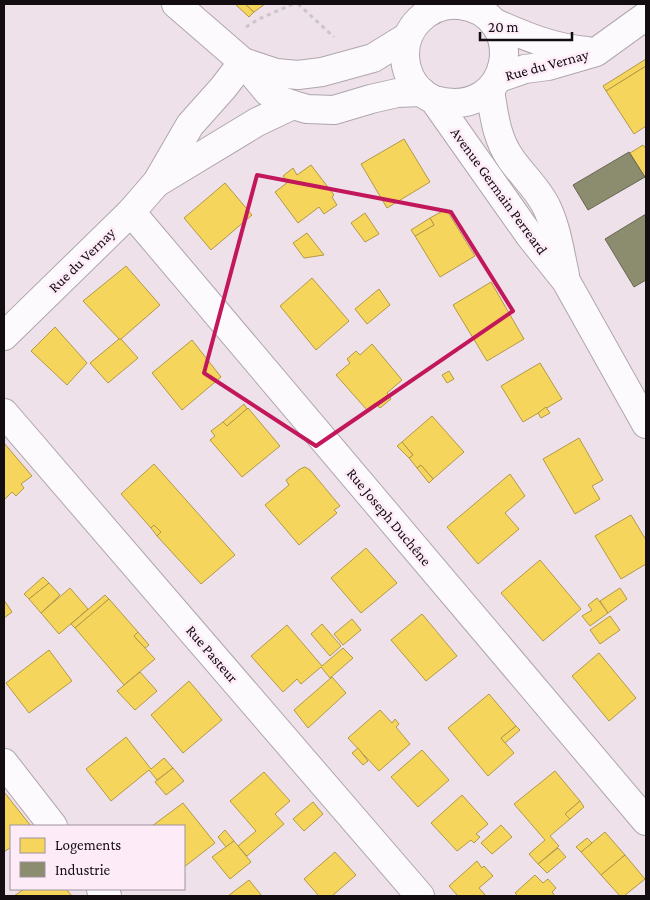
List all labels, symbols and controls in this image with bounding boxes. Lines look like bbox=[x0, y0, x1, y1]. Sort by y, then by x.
scale bar bbox=[480, 10, 572, 42]
text: 20 m bbox=[488, 19, 519, 35]
street label: Rue du Vernay bbox=[503, 46, 591, 85]
street label: Avenue Germain Perreard bbox=[448, 124, 550, 258]
street label: Rue du Vernay bbox=[46, 224, 119, 296]
street label: Rue Joseph Duchêne bbox=[343, 465, 435, 570]
street label: Rue Pasteur bbox=[183, 622, 242, 686]
legend bbox=[10, 825, 185, 890]
text: Logements bbox=[55, 837, 121, 854]
text: Industrie bbox=[55, 862, 111, 878]

